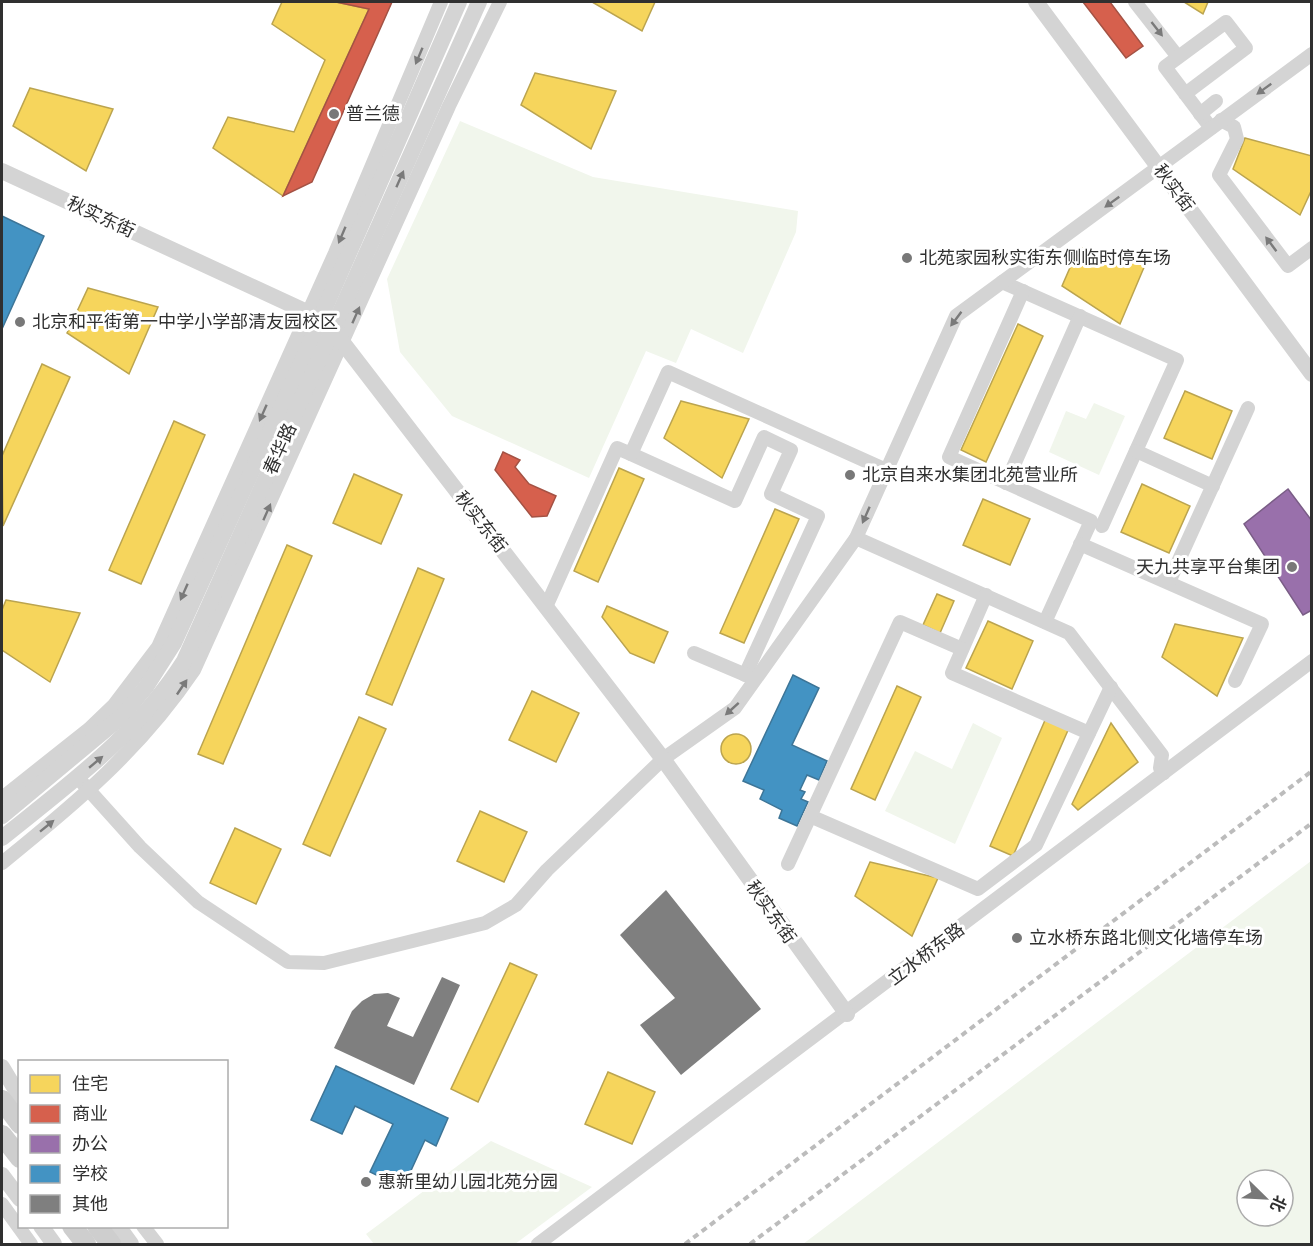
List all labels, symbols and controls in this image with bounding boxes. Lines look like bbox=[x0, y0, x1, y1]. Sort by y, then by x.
one-way arrow bbox=[1151, 21, 1163, 37]
one-way arrow bbox=[414, 47, 423, 64]
one-way arrow bbox=[1257, 83, 1273, 95]
place label: 普兰德 bbox=[346, 104, 400, 125]
marker: 普兰德 bbox=[327, 107, 341, 121]
street label: 秋实街 bbox=[1149, 160, 1198, 216]
one-way arrow bbox=[395, 170, 405, 188]
street label: 秋实东街 bbox=[64, 193, 138, 242]
one-way arrow bbox=[1104, 196, 1119, 208]
one-way arrow bbox=[337, 226, 346, 244]
one-way arrow bbox=[1265, 236, 1277, 251]
place label: 北苑家园秋实街东侧临时停车场 bbox=[919, 248, 1171, 269]
marker: 北苑家园秋实街东侧临时停车场 bbox=[900, 251, 914, 265]
one-way arrow bbox=[351, 306, 360, 323]
one-way arrow bbox=[950, 311, 963, 327]
place label: 北京和平街第一中学小学部清友园校区 bbox=[32, 312, 338, 333]
marker: 北京和平街第一中学小学部清友园校区 bbox=[13, 315, 27, 329]
one-way arrow bbox=[259, 405, 268, 422]
street label: 春华路 bbox=[260, 420, 301, 478]
place label: 北京自来水集团北苑营业所 bbox=[862, 465, 1078, 486]
marker: 北京自来水集团北苑营业所 bbox=[843, 468, 857, 482]
street label: 秋实东街 bbox=[450, 487, 511, 557]
one-way arrow bbox=[262, 502, 272, 520]
one-way arrow bbox=[861, 506, 870, 524]
place label: 天九共享平台集团 bbox=[1136, 557, 1280, 578]
marker: 天九共享平台集团 bbox=[1285, 560, 1299, 574]
one-way arrow bbox=[180, 583, 189, 600]
one-way arrow bbox=[177, 679, 188, 695]
one-way arrow bbox=[724, 702, 739, 716]
one-way arrow bbox=[89, 756, 104, 769]
one-way arrow bbox=[39, 820, 55, 833]
street label: 秋实东街 bbox=[741, 877, 800, 948]
street label: 立水桥东路 bbox=[884, 919, 969, 990]
place label: 立水桥东路北侧文化墙停车场 bbox=[1029, 928, 1263, 949]
marker: 立水桥东路北侧文化墙停车场 bbox=[1010, 931, 1024, 945]
legend bbox=[18, 1060, 228, 1228]
text: 住宅 bbox=[72, 1074, 108, 1095]
text: 商业 bbox=[72, 1104, 108, 1125]
text: 办公 bbox=[72, 1134, 108, 1155]
text: 学校 bbox=[72, 1164, 108, 1185]
north arrow bbox=[1235, 1168, 1295, 1228]
place label: 惠新里幼儿园北苑分园 bbox=[378, 1172, 558, 1193]
marker: 惠新里幼儿园北苑分园 bbox=[359, 1175, 373, 1189]
text: 北 bbox=[1265, 1192, 1289, 1215]
text: 其他 bbox=[72, 1194, 108, 1215]

